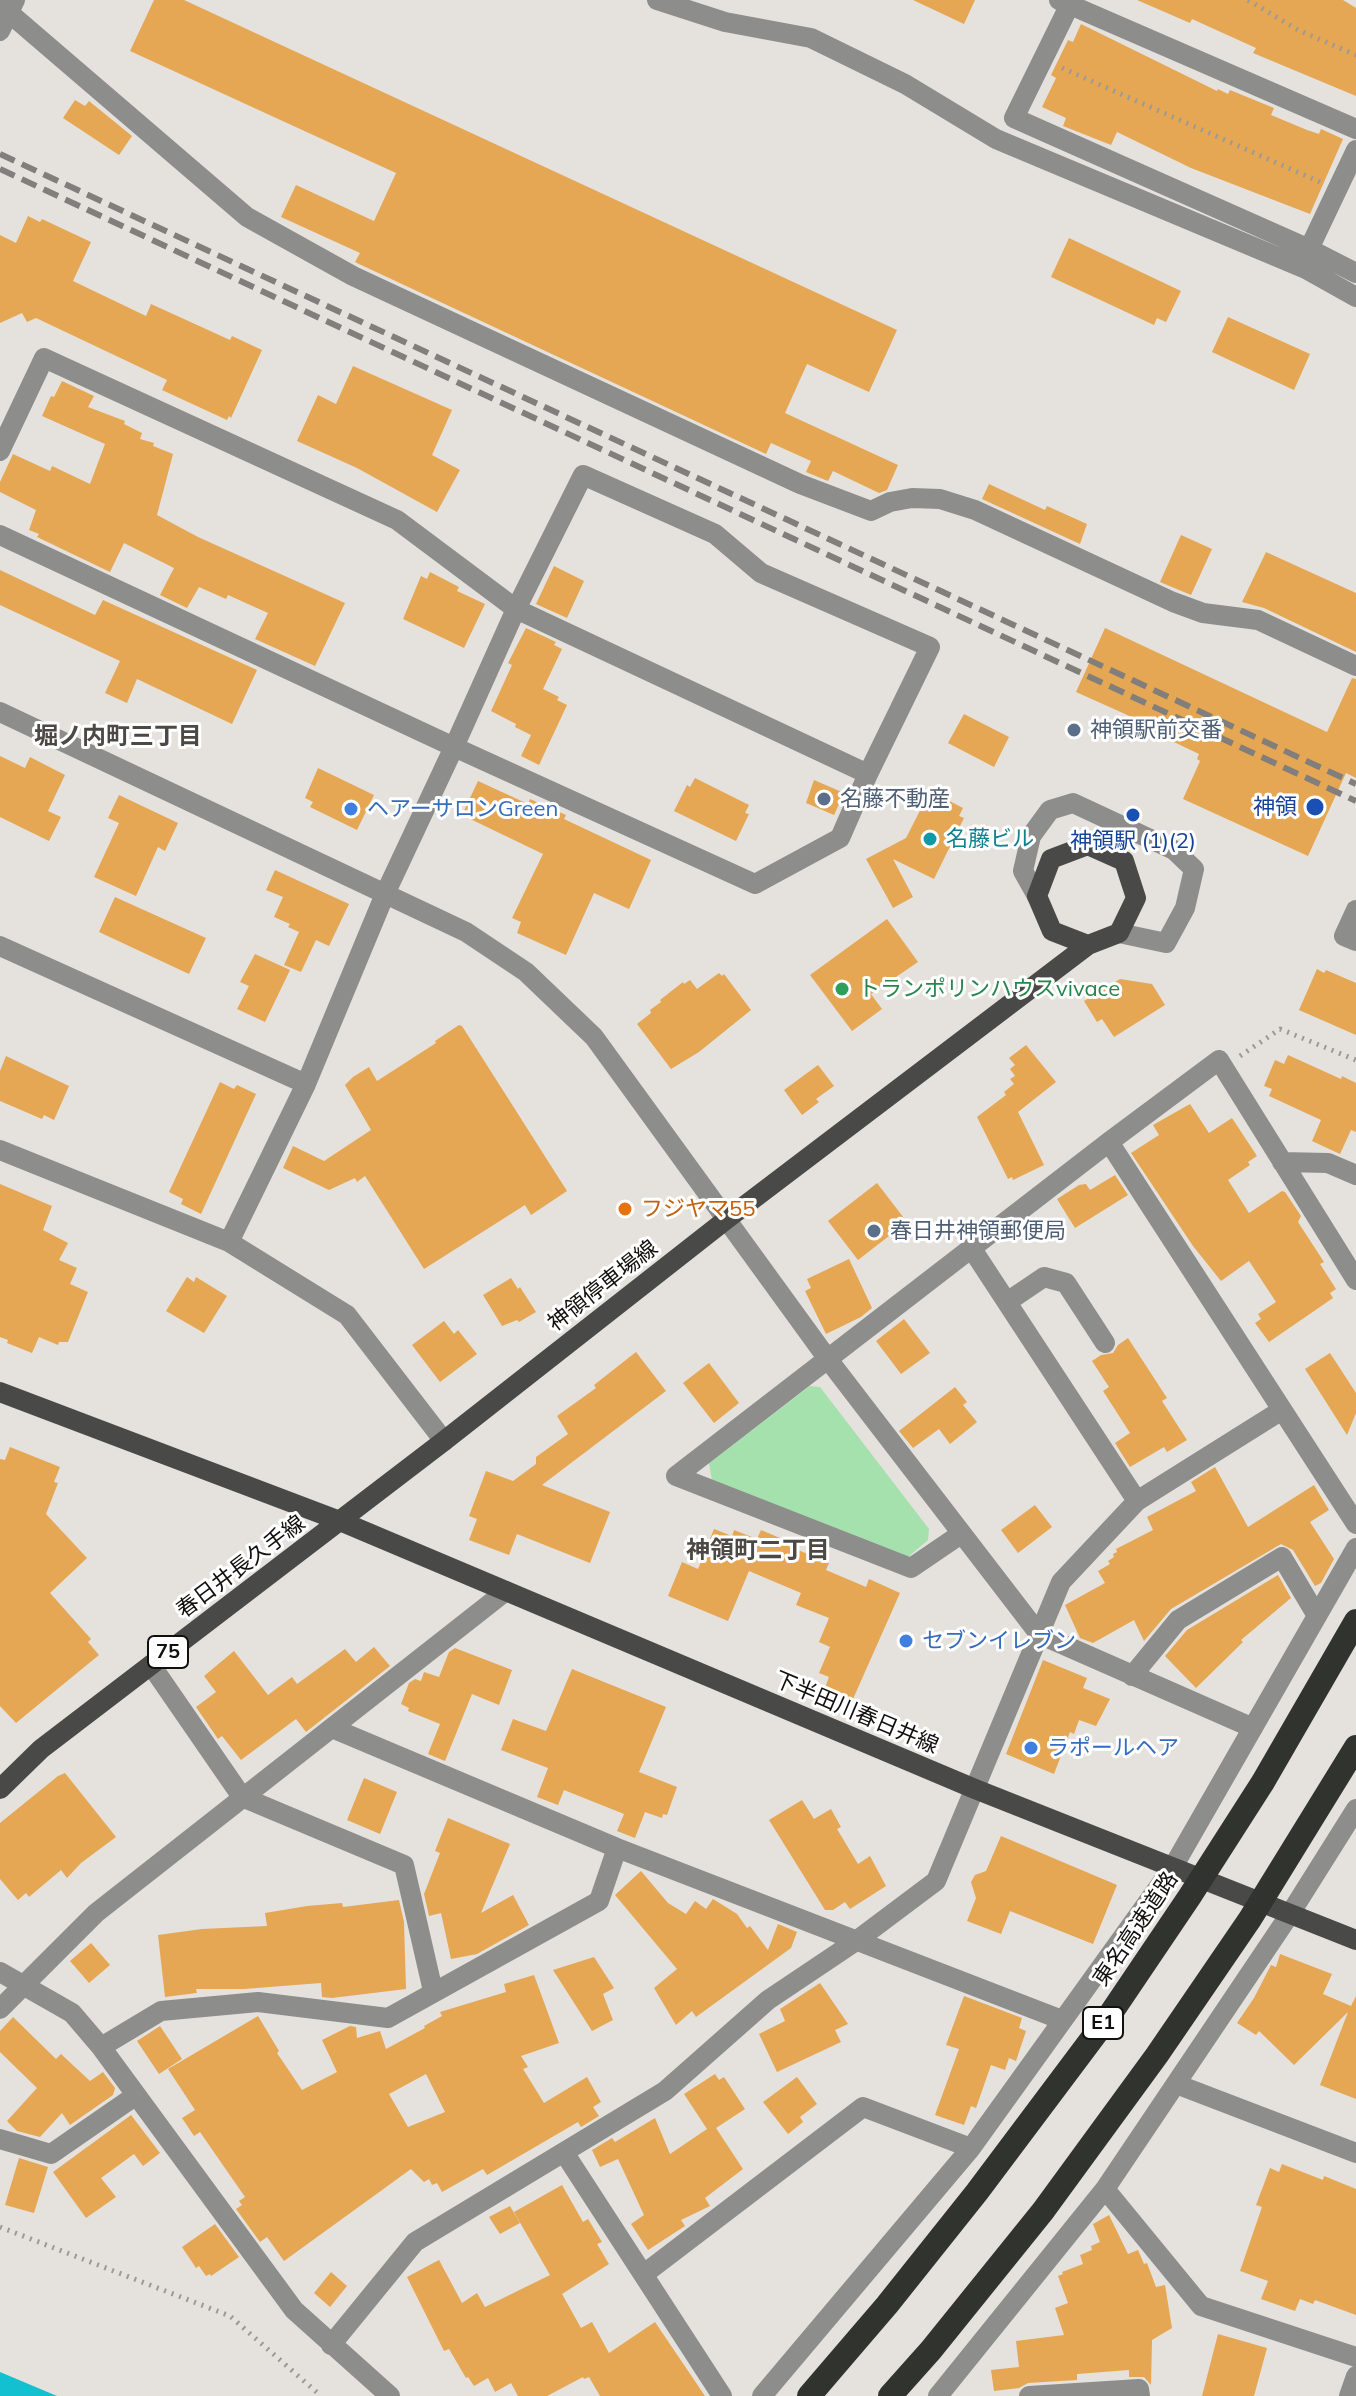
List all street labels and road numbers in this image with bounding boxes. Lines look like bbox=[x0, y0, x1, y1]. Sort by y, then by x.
street label: 神領停車場線 bbox=[543, 1235, 663, 1337]
street label: 春日井長久手線 bbox=[172, 1510, 310, 1624]
road number: 75 bbox=[148, 1636, 188, 1668]
street label: 下半田川春日井線 bbox=[770, 1666, 942, 1760]
street label: 東名高速道路 bbox=[1088, 1867, 1184, 1991]
road number: E1 bbox=[1083, 2007, 1123, 2039]

